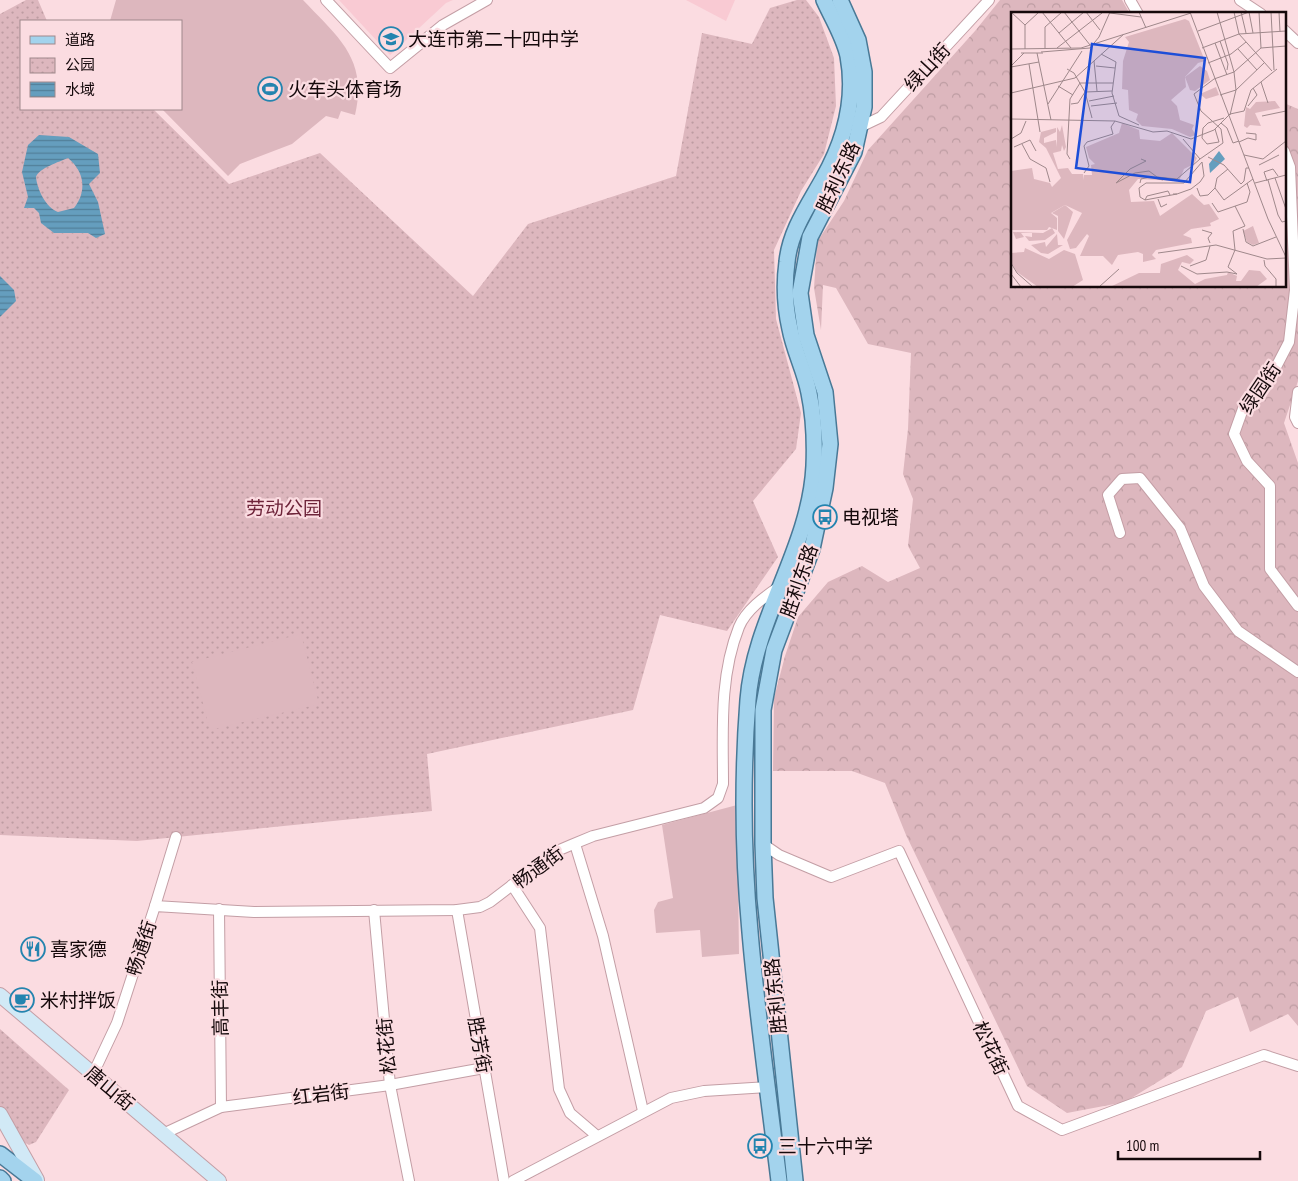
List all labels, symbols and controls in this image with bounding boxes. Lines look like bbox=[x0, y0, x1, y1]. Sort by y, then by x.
inset map bbox=[1011, 12, 1286, 288]
legend bbox=[20, 20, 182, 110]
school or university icon: 大连市第二十四中学 bbox=[378, 26, 404, 52]
place label: 大连市第二十四中学 bbox=[408, 27, 579, 51]
text: 道路 bbox=[65, 30, 95, 49]
street label: 绿山街 bbox=[899, 38, 955, 96]
text: 公园 bbox=[65, 55, 95, 74]
sports icon: 火车头体育场 bbox=[257, 76, 283, 102]
place label: 火车头体育场 bbox=[288, 77, 402, 101]
text: 水域 bbox=[65, 80, 95, 99]
street label: 胜利东路 bbox=[811, 137, 865, 217]
street label: 绿园街 bbox=[1234, 358, 1286, 418]
park label: 劳动公园 bbox=[246, 496, 322, 520]
bus stop icon: 电视塔 bbox=[812, 504, 838, 530]
place label: 电视塔 bbox=[842, 505, 899, 529]
street label: 胜利东路 bbox=[775, 541, 823, 621]
street label: 畅通街 bbox=[508, 841, 568, 893]
street label: 畅通街 bbox=[121, 917, 161, 979]
restaurant icon: 喜家德 bbox=[20, 936, 46, 962]
place label: 喜家德 bbox=[50, 937, 107, 961]
street label: 胜利东路 bbox=[759, 957, 791, 1035]
street label: 高丰街 bbox=[208, 979, 232, 1037]
cafe icon: 米村拌饭 bbox=[9, 987, 35, 1013]
place label: 米村拌饭 bbox=[40, 988, 116, 1012]
street label: 胜芳街 bbox=[463, 1015, 497, 1075]
street label: 松花街 bbox=[372, 1017, 400, 1075]
street label: 松花街 bbox=[968, 1017, 1014, 1079]
street label: 唐山街 bbox=[80, 1060, 140, 1116]
street label: 红岩街 bbox=[291, 1079, 351, 1109]
scale bar bbox=[1118, 1128, 1260, 1160]
bus stop icon: 三十六中学 bbox=[747, 1133, 773, 1159]
place label: 三十六中学 bbox=[778, 1134, 873, 1158]
text: 100 m bbox=[1126, 1136, 1159, 1155]

